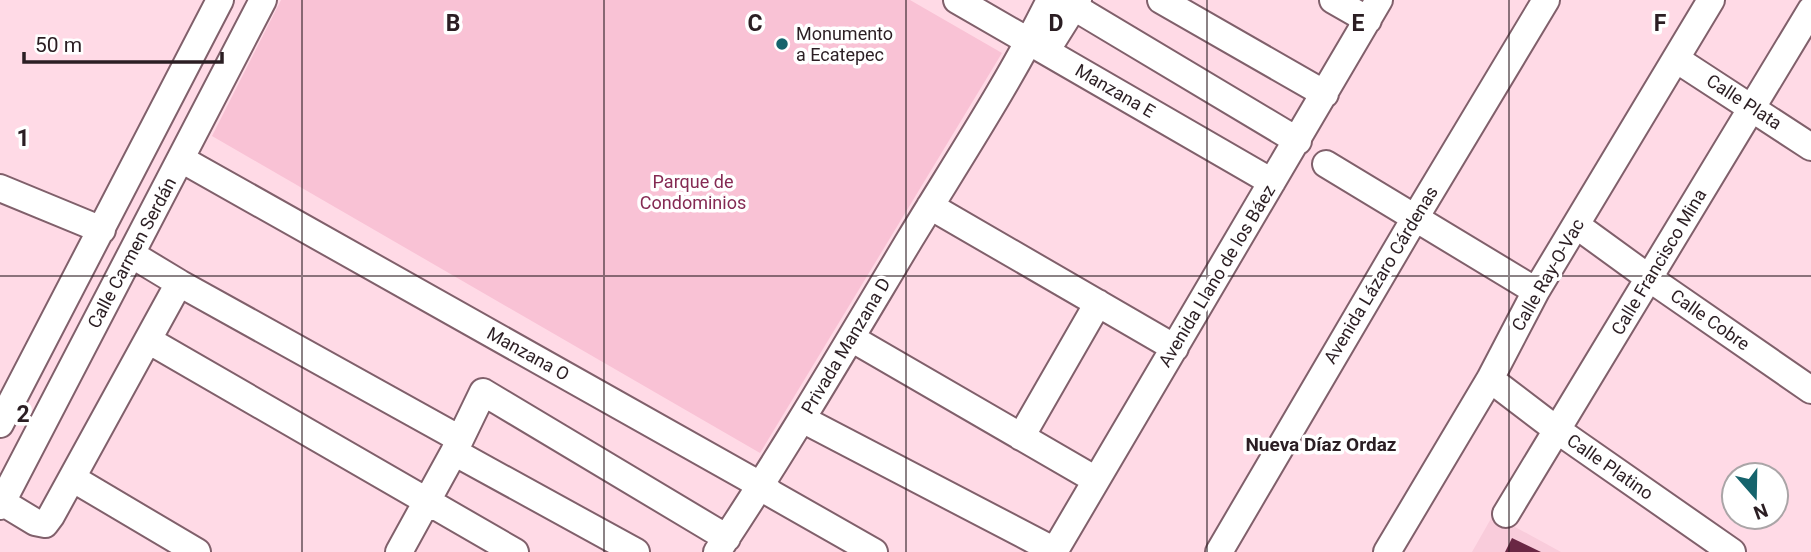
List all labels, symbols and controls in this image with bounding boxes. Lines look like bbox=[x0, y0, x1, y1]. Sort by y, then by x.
text: B bbox=[446, 10, 460, 37]
text: C bbox=[747, 10, 763, 37]
text: D bbox=[1049, 10, 1063, 37]
text: E bbox=[1352, 10, 1365, 37]
text: F bbox=[1654, 10, 1667, 37]
scale bar bbox=[24, 21, 222, 65]
place label: Monumento a Ecatepec bbox=[796, 23, 893, 65]
text: 50 m bbox=[35, 33, 82, 57]
marker: Monumento a Ecatepec bbox=[774, 36, 790, 52]
street label: Manzana E bbox=[1072, 59, 1159, 122]
street label: Calle Plata bbox=[1703, 69, 1786, 134]
text: 1 bbox=[16, 125, 30, 152]
park label: Parque de Condominios bbox=[640, 171, 746, 213]
street label: Calle Carmen Serdán bbox=[83, 174, 180, 332]
street label: Avenida Llano de los Báez bbox=[1154, 181, 1279, 371]
street label: Avenida Lázaro Cárdenas bbox=[1319, 182, 1442, 367]
street label: Calle Francisco Mina bbox=[1607, 185, 1710, 339]
street label: Calle Ray-O-Vac bbox=[1507, 215, 1588, 335]
street label: Privada Manzana D bbox=[797, 274, 894, 417]
street label: Calle Cobre bbox=[1667, 285, 1754, 355]
street label: Manzana O bbox=[483, 322, 573, 385]
text: 2 bbox=[16, 401, 30, 428]
street label: Calle Platino bbox=[1563, 429, 1657, 504]
district label: Nueva Díaz Ordaz bbox=[1245, 433, 1397, 456]
north arrow bbox=[1720, 461, 1790, 531]
text: N bbox=[1750, 498, 1771, 525]

